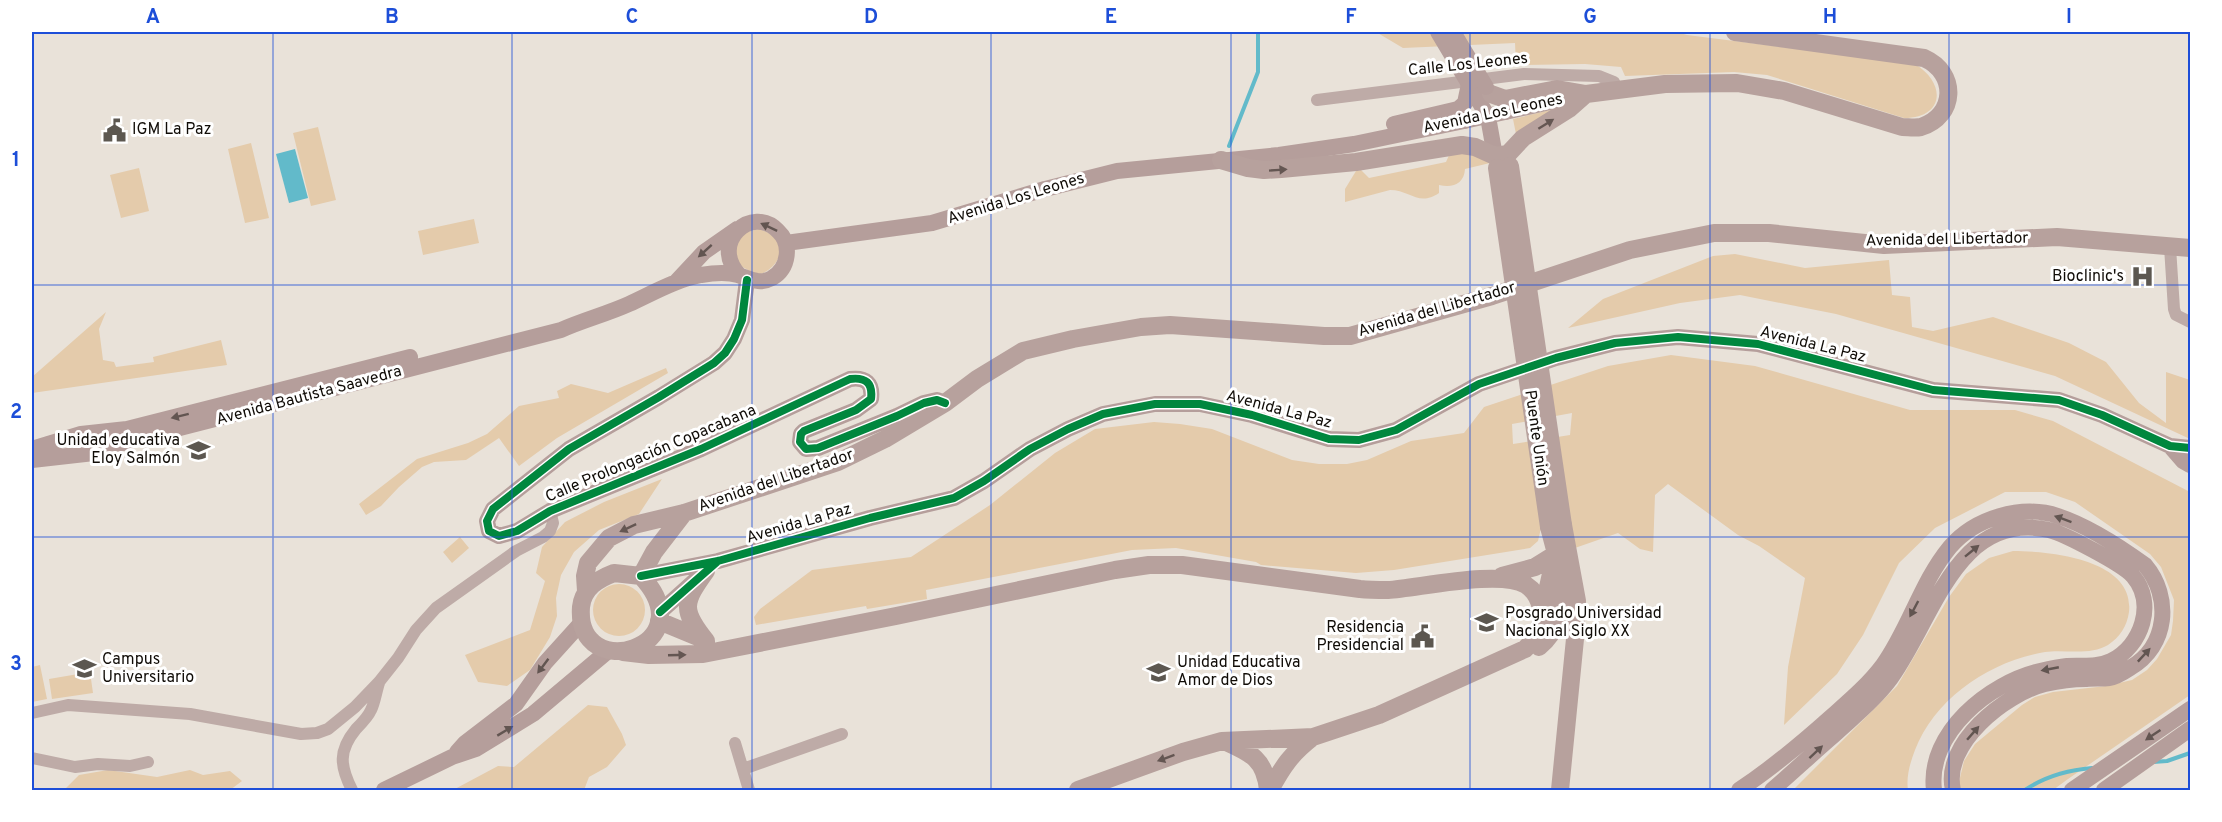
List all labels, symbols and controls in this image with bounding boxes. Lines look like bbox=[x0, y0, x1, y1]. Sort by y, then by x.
text: A bbox=[146, 5, 160, 31]
text: B bbox=[385, 5, 399, 31]
text: C bbox=[626, 5, 638, 31]
text: D bbox=[864, 5, 878, 31]
text: E bbox=[1105, 5, 1117, 31]
text: F bbox=[1345, 5, 1357, 31]
text: G bbox=[1583, 5, 1597, 31]
text: H bbox=[1823, 5, 1837, 31]
text: I bbox=[2066, 5, 2072, 31]
street label: Calle Los Leones bbox=[1407, 49, 1529, 81]
street label: Avenida Los Leones bbox=[1421, 89, 1565, 139]
public building icon: IGM La Paz bbox=[101, 117, 127, 143]
one-way arrow bbox=[1538, 118, 1554, 129]
place label: IGM La Paz bbox=[132, 120, 212, 140]
text: 1 bbox=[12, 148, 20, 174]
one-way arrow bbox=[1269, 165, 1288, 174]
street label: Avenida Los Leones bbox=[945, 169, 1087, 229]
one-way arrow bbox=[760, 222, 778, 232]
street label: Avenida del Libertador bbox=[1865, 229, 2029, 251]
one-way arrow bbox=[698, 244, 713, 257]
hospital icon: Bioclinic's bbox=[2129, 264, 2155, 290]
place label: Bioclinic's bbox=[2052, 267, 2124, 287]
street label: Avenida del Libertador bbox=[1356, 278, 1518, 342]
street label: Avenida La Paz bbox=[1758, 322, 1868, 368]
street label: Avenida Bautista Saavedra bbox=[214, 362, 404, 430]
street label: Avenida La Paz bbox=[1224, 386, 1334, 434]
street label: Puente Unión bbox=[1519, 389, 1553, 487]
text: 2 bbox=[10, 400, 22, 426]
street label: Calle Prolongación Copacabana bbox=[543, 400, 759, 508]
one-way arrow bbox=[171, 411, 189, 421]
place label: Unidad educativa Eloy Salmón bbox=[57, 431, 180, 469]
school or university icon: Unidad educativa Eloy Salmón bbox=[185, 437, 211, 463]
street label: Avenida del Libertador bbox=[696, 445, 856, 517]
street label: Avenida La Paz bbox=[744, 499, 854, 549]
one-way arrow bbox=[2053, 513, 2071, 523]
one-way arrow bbox=[619, 524, 636, 533]
one-way arrow bbox=[1964, 544, 1980, 557]
one-way arrow bbox=[1909, 601, 1919, 618]
place label: Posgrado Universidad Nacional Siglo XX bbox=[1505, 604, 1662, 642]
school or university icon: Posgrado Universidad Nacional Siglo XX bbox=[1474, 610, 1500, 636]
place label: Residencia Presidencial bbox=[1316, 618, 1404, 656]
public building icon: Residencia Presidencial bbox=[1409, 624, 1435, 650]
one-way arrow bbox=[2137, 649, 2151, 663]
place label: Campus Universitario bbox=[102, 650, 194, 688]
one-way arrow bbox=[667, 651, 686, 660]
text: 3 bbox=[10, 652, 22, 678]
place label: Unidad Educativa Amor de Dios bbox=[1177, 653, 1301, 691]
school or university icon: Campus Universitario bbox=[71, 656, 97, 682]
one-way arrow bbox=[537, 657, 549, 673]
school or university icon: Unidad Educativa Amor de Dios bbox=[1146, 659, 1172, 685]
one-way arrow bbox=[2040, 665, 2059, 674]
one-way arrow bbox=[1966, 725, 1980, 740]
one-way arrow bbox=[497, 726, 513, 737]
one-way arrow bbox=[2145, 729, 2161, 741]
one-way arrow bbox=[1808, 745, 1823, 759]
one-way arrow bbox=[1157, 753, 1175, 763]

